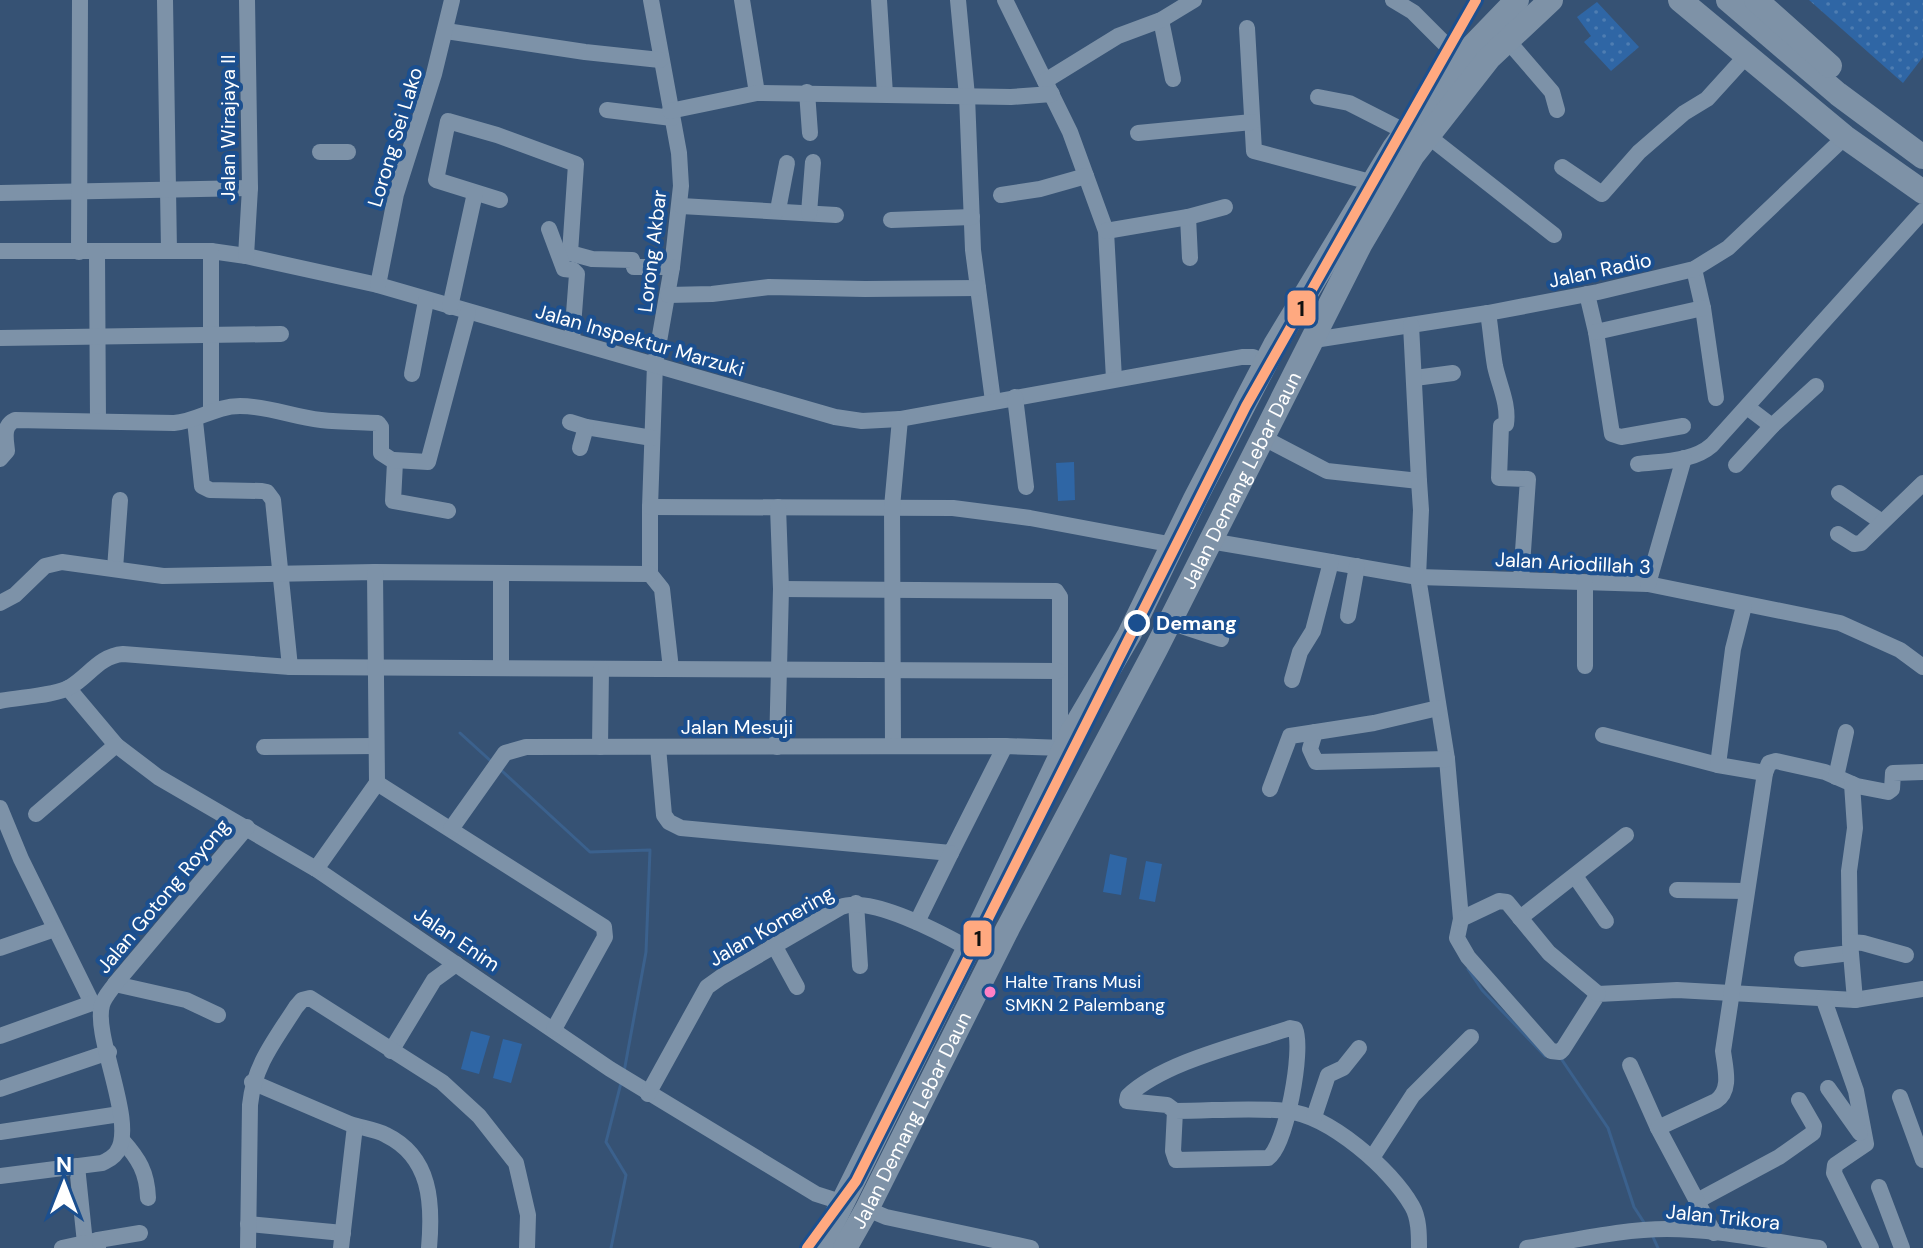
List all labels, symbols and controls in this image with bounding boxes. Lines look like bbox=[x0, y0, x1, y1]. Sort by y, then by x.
street label: Jalan Wirajaya II bbox=[215, 55, 241, 201]
street label: Lorong Sei Lako bbox=[361, 64, 429, 210]
street label: Lorong Akbar bbox=[632, 188, 672, 314]
street label: Jalan Radio bbox=[1546, 246, 1654, 294]
line badge: 1 bbox=[1286, 289, 1317, 327]
text: 1 bbox=[1297, 294, 1305, 323]
street label: Jalan Inspektur Marzuki bbox=[533, 298, 747, 382]
street label: Jalan Demang Lebar Daun bbox=[1175, 367, 1307, 593]
street label: Jalan Ariodillah 3 bbox=[1494, 546, 1652, 580]
place label: Demang bbox=[1156, 610, 1237, 636]
marker: Demang bbox=[1125, 611, 1149, 635]
street label: Jalan Mesuji bbox=[681, 714, 793, 740]
street label: Jalan Gotong Royong bbox=[91, 813, 235, 979]
street label: Jalan Komering bbox=[704, 880, 838, 972]
street label: Jalan Enim bbox=[409, 901, 505, 977]
line badge: 1 bbox=[962, 919, 993, 958]
text: 1 bbox=[974, 924, 982, 953]
place label: Halte Trans Musi SMKN 2 Palembang bbox=[1005, 970, 1165, 1017]
marker: Halte Trans Musi SMKN 2 Palembang bbox=[982, 984, 998, 1000]
street label: Jalan Demang Lebar Daun bbox=[845, 1007, 977, 1234]
north arrow bbox=[24, 1144, 104, 1224]
text: N bbox=[56, 1150, 72, 1179]
street label: Jalan Trikora bbox=[1665, 1198, 1781, 1236]

